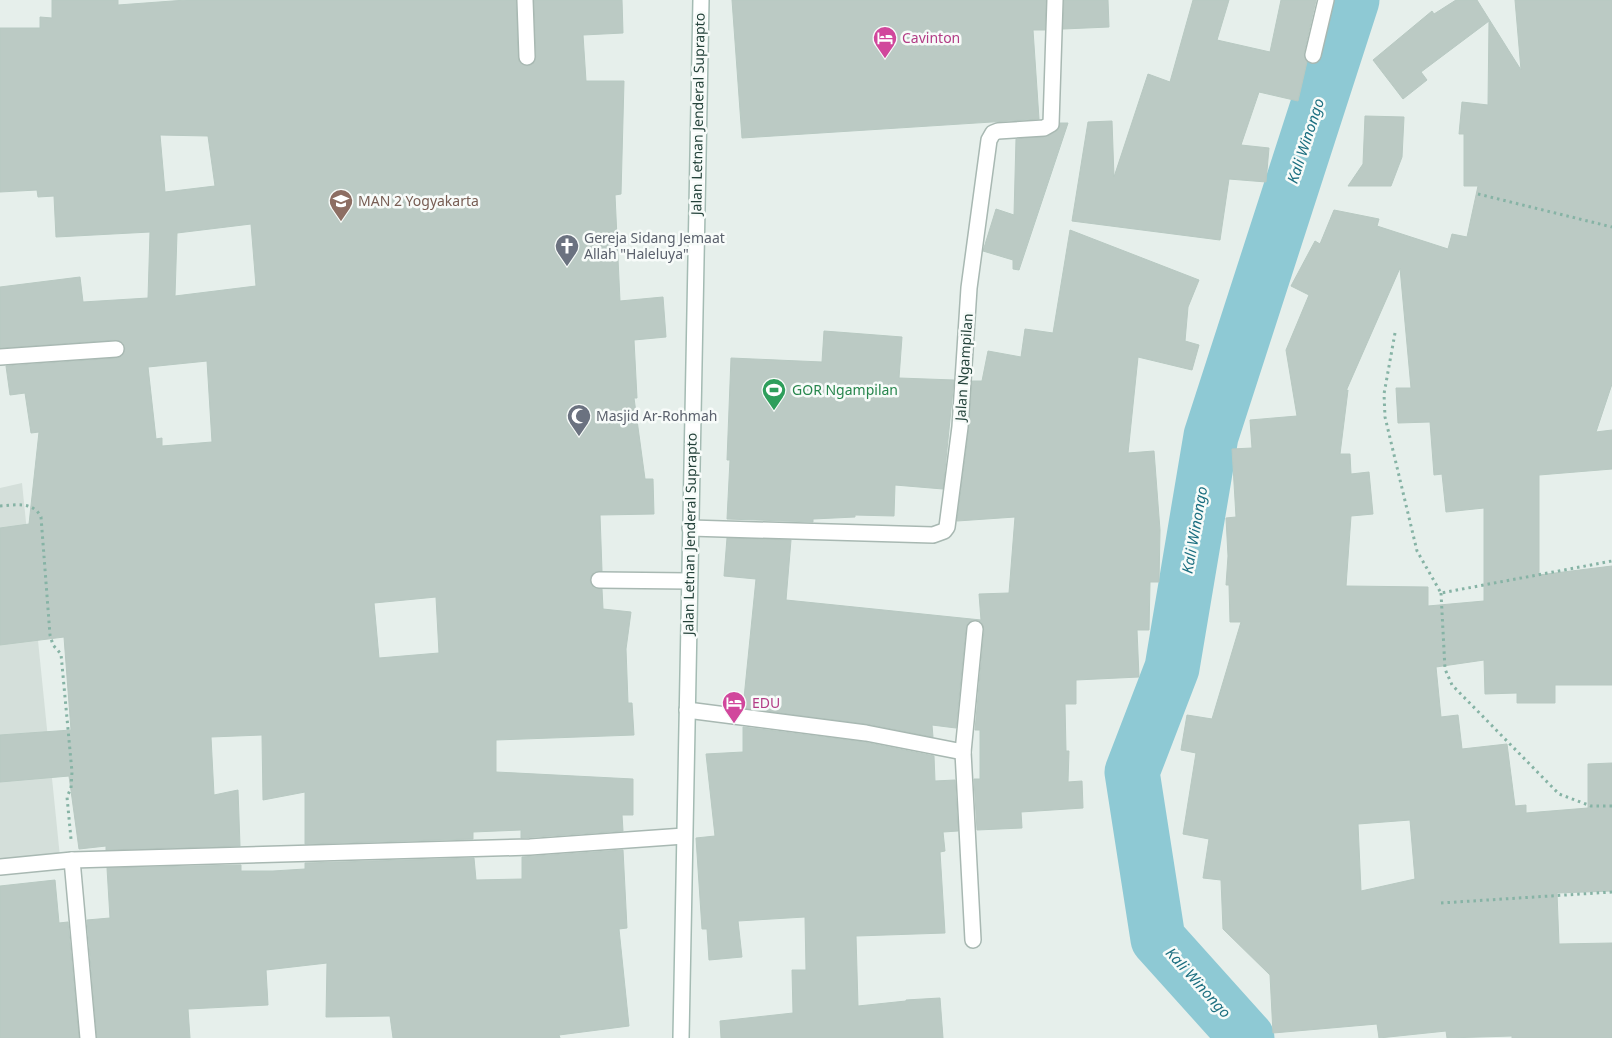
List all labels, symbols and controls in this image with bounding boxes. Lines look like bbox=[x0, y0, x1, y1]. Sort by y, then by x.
street label: Jalan Letnan Jenderal Suprapto bbox=[686, 13, 709, 217]
hotel icon: Cavinton bbox=[872, 25, 898, 59]
place label: Cavinton bbox=[902, 28, 960, 47]
water label: Kali Winongo bbox=[1282, 96, 1328, 186]
school or university icon: MAN 2 Yogyakarta bbox=[328, 188, 354, 222]
place label: MAN 2 Yogyakarta bbox=[358, 191, 479, 210]
place label: Gereja Sidang Jemaat Allah "Haleluya" bbox=[584, 228, 725, 263]
church icon: Gereja Sidang Jemaat Allah "Haleluya" bbox=[554, 233, 580, 267]
street label: Jalan Ngampilan bbox=[950, 312, 977, 423]
sports icon: GOR Ngampilan bbox=[761, 377, 787, 411]
place label: GOR Ngampilan bbox=[792, 380, 898, 399]
mosque icon: Masjid Ar-Rohmah bbox=[566, 403, 592, 437]
place label: Masjid Ar-Rohmah bbox=[596, 406, 717, 425]
street label: Jalan Letnan Jenderal Suprapto bbox=[678, 433, 701, 637]
water label: Kali Winongo bbox=[1177, 485, 1212, 575]
hotel icon: EDU bbox=[721, 690, 747, 724]
place label: EDU bbox=[752, 693, 780, 712]
water label: Kali Winongo bbox=[1162, 943, 1236, 1022]

